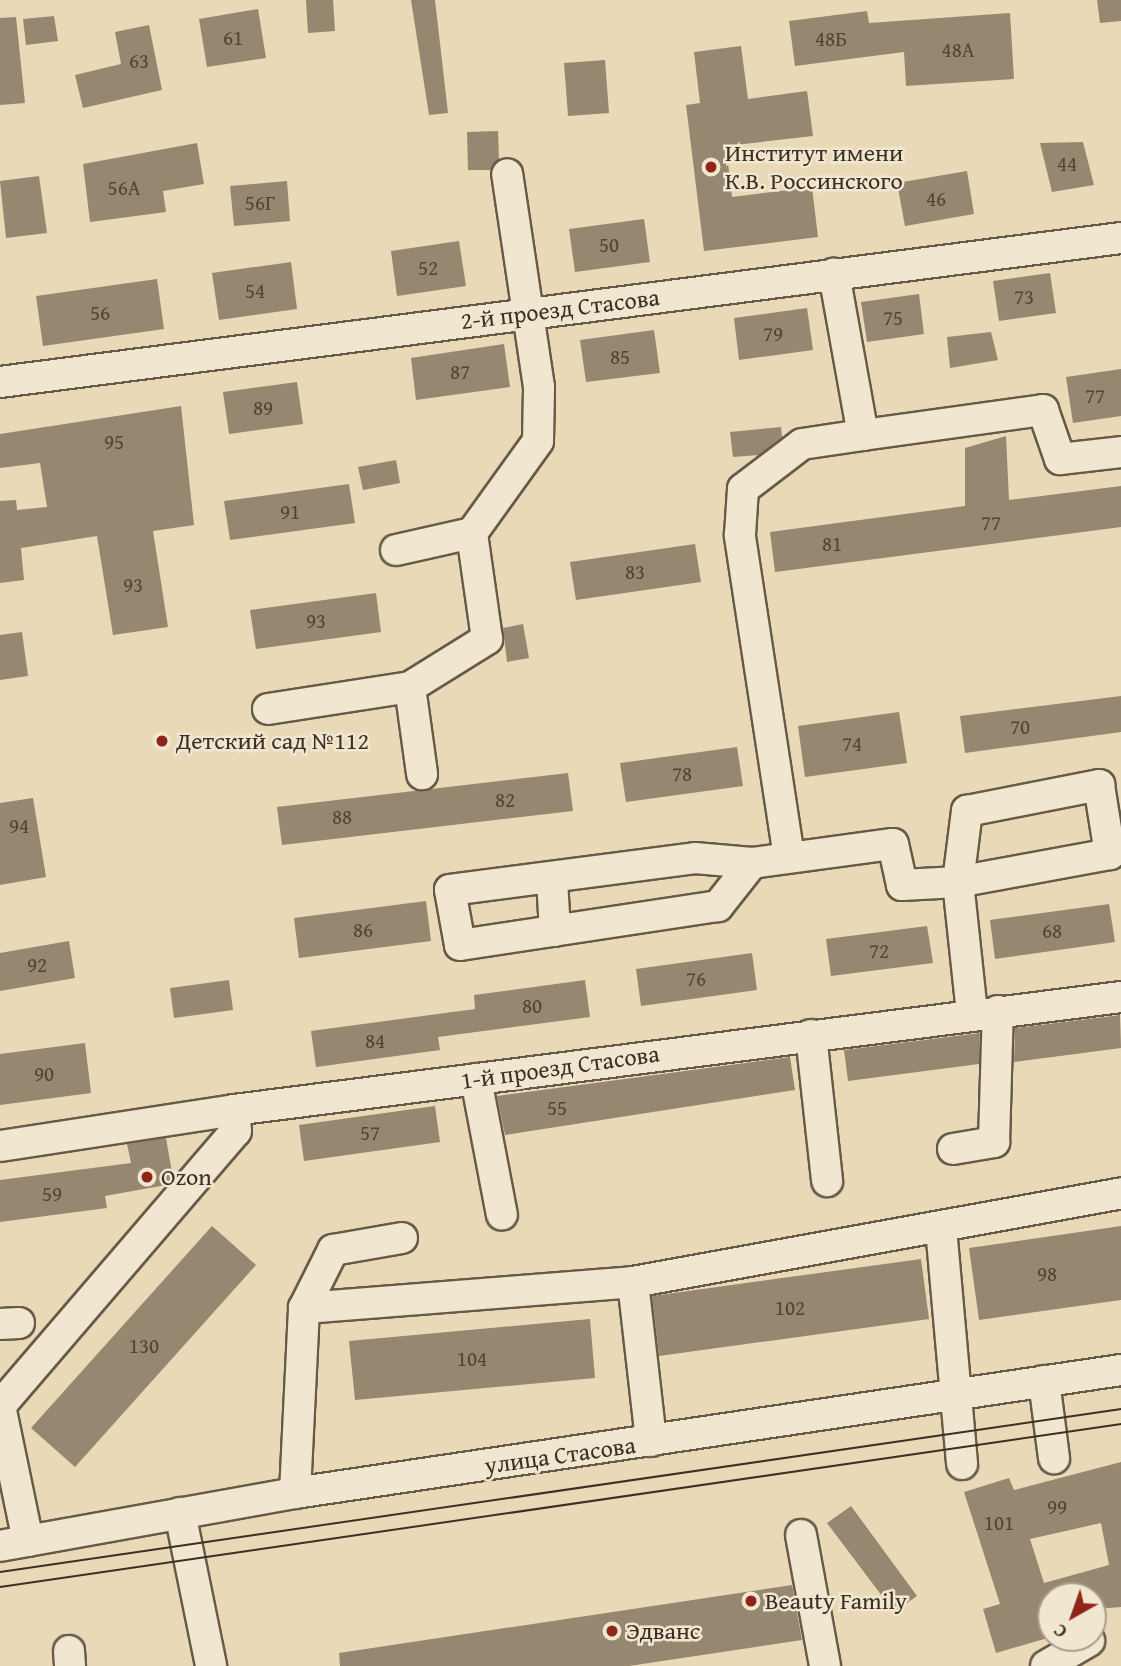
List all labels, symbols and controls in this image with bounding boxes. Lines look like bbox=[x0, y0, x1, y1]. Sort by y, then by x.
house number: 61 bbox=[223, 25, 243, 51]
house number: 48Б bbox=[815, 26, 847, 52]
house number: 48А bbox=[942, 37, 974, 63]
house number: 63 bbox=[129, 48, 149, 74]
place label: Институт имени К.В. Россинского bbox=[725, 139, 903, 195]
house number: 44 bbox=[1057, 151, 1077, 177]
marker: Институт имени К.В. Россинского bbox=[703, 159, 719, 175]
house number: 56А bbox=[108, 175, 140, 201]
house number: 46 bbox=[926, 186, 946, 212]
house number: 56Г bbox=[245, 190, 275, 216]
house number: 50 bbox=[599, 232, 619, 258]
house number: 52 bbox=[418, 255, 438, 281]
house number: 54 bbox=[245, 278, 265, 304]
street label: 2-й проезд Стасова bbox=[459, 283, 661, 335]
house number: 73 bbox=[1014, 284, 1034, 310]
house number: 56 bbox=[90, 300, 110, 326]
house number: 75 bbox=[883, 305, 903, 331]
house number: 79 bbox=[763, 321, 783, 347]
house number: 85 bbox=[610, 344, 630, 370]
house number: 87 bbox=[450, 359, 470, 385]
house number: 77 bbox=[1085, 383, 1105, 409]
house number: 89 bbox=[253, 395, 273, 421]
house number: 95 bbox=[104, 429, 124, 455]
house number: 91 bbox=[280, 499, 300, 525]
house number: 77 bbox=[981, 510, 1001, 536]
house number: 81 bbox=[822, 531, 842, 557]
house number: 83 bbox=[625, 559, 645, 585]
house number: 93 bbox=[123, 572, 143, 598]
house number: 93 bbox=[306, 608, 326, 634]
house number: 70 bbox=[1010, 714, 1030, 740]
place label: Детский сад №112 bbox=[176, 727, 369, 755]
house number: 74 bbox=[842, 731, 862, 757]
marker: Детский сад №112 bbox=[154, 733, 170, 749]
house number: 78 bbox=[672, 761, 692, 787]
house number: 82 bbox=[495, 787, 515, 813]
house number: 88 bbox=[332, 804, 352, 830]
house number: 94 bbox=[9, 813, 29, 839]
house number: 86 bbox=[353, 917, 373, 943]
house number: 68 bbox=[1042, 918, 1062, 944]
house number: 72 bbox=[869, 938, 889, 964]
house number: 92 bbox=[27, 952, 47, 978]
house number: 76 bbox=[686, 966, 706, 992]
house number: 80 bbox=[522, 993, 542, 1019]
house number: 84 bbox=[365, 1028, 385, 1054]
street label: 1-й проезд Стасова bbox=[459, 1039, 661, 1095]
house number: 90 bbox=[34, 1061, 54, 1087]
house number: 55 bbox=[547, 1095, 567, 1121]
house number: 57 bbox=[360, 1120, 380, 1146]
place label: Ozon bbox=[161, 1163, 212, 1191]
marker: Ozon bbox=[139, 1169, 155, 1185]
house number: 59 bbox=[42, 1181, 62, 1207]
house number: 98 bbox=[1037, 1261, 1057, 1287]
house number: 102 bbox=[775, 1295, 805, 1321]
house number: 130 bbox=[129, 1333, 159, 1359]
house number: 104 bbox=[457, 1346, 487, 1372]
street label: улица Стасова bbox=[483, 1430, 637, 1480]
house number: 99 bbox=[1047, 1494, 1067, 1520]
house number: 101 bbox=[984, 1510, 1014, 1536]
north arrow bbox=[1037, 1582, 1107, 1652]
place label: Beauty Family bbox=[765, 1587, 907, 1615]
marker: Beauty Family bbox=[743, 1593, 759, 1609]
place label: Эдванс bbox=[626, 1617, 700, 1645]
text: С bbox=[1047, 1617, 1073, 1646]
marker: Эдванс bbox=[604, 1623, 620, 1639]

